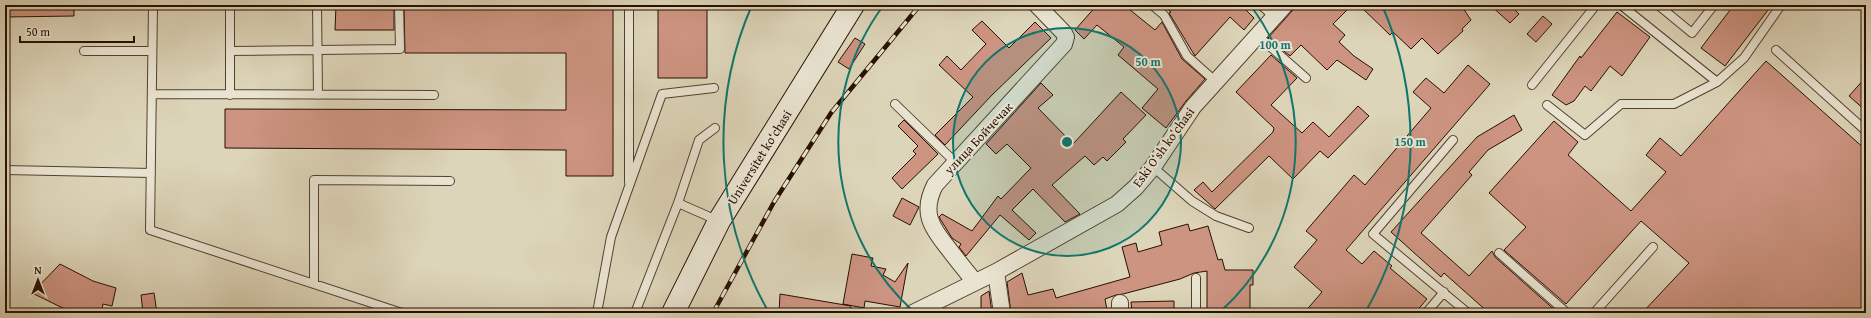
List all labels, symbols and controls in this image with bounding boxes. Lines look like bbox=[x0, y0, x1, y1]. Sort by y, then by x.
scale bar bbox=[20, 18, 134, 44]
text: 50 m bbox=[26, 23, 50, 40]
text: 100 m bbox=[1259, 36, 1292, 53]
text: 50 m bbox=[1135, 53, 1161, 70]
street label: улица Бойчечак bbox=[939, 98, 1017, 179]
street label: Eski Oʻsh koʻchasi bbox=[1128, 103, 1199, 191]
street label: Universitet kо‘chasi bbox=[723, 106, 796, 208]
text: 150 m bbox=[1394, 133, 1427, 150]
centre of rings bbox=[1060, 135, 1074, 149]
north arrow bbox=[18, 260, 58, 300]
text: N bbox=[34, 262, 42, 278]

